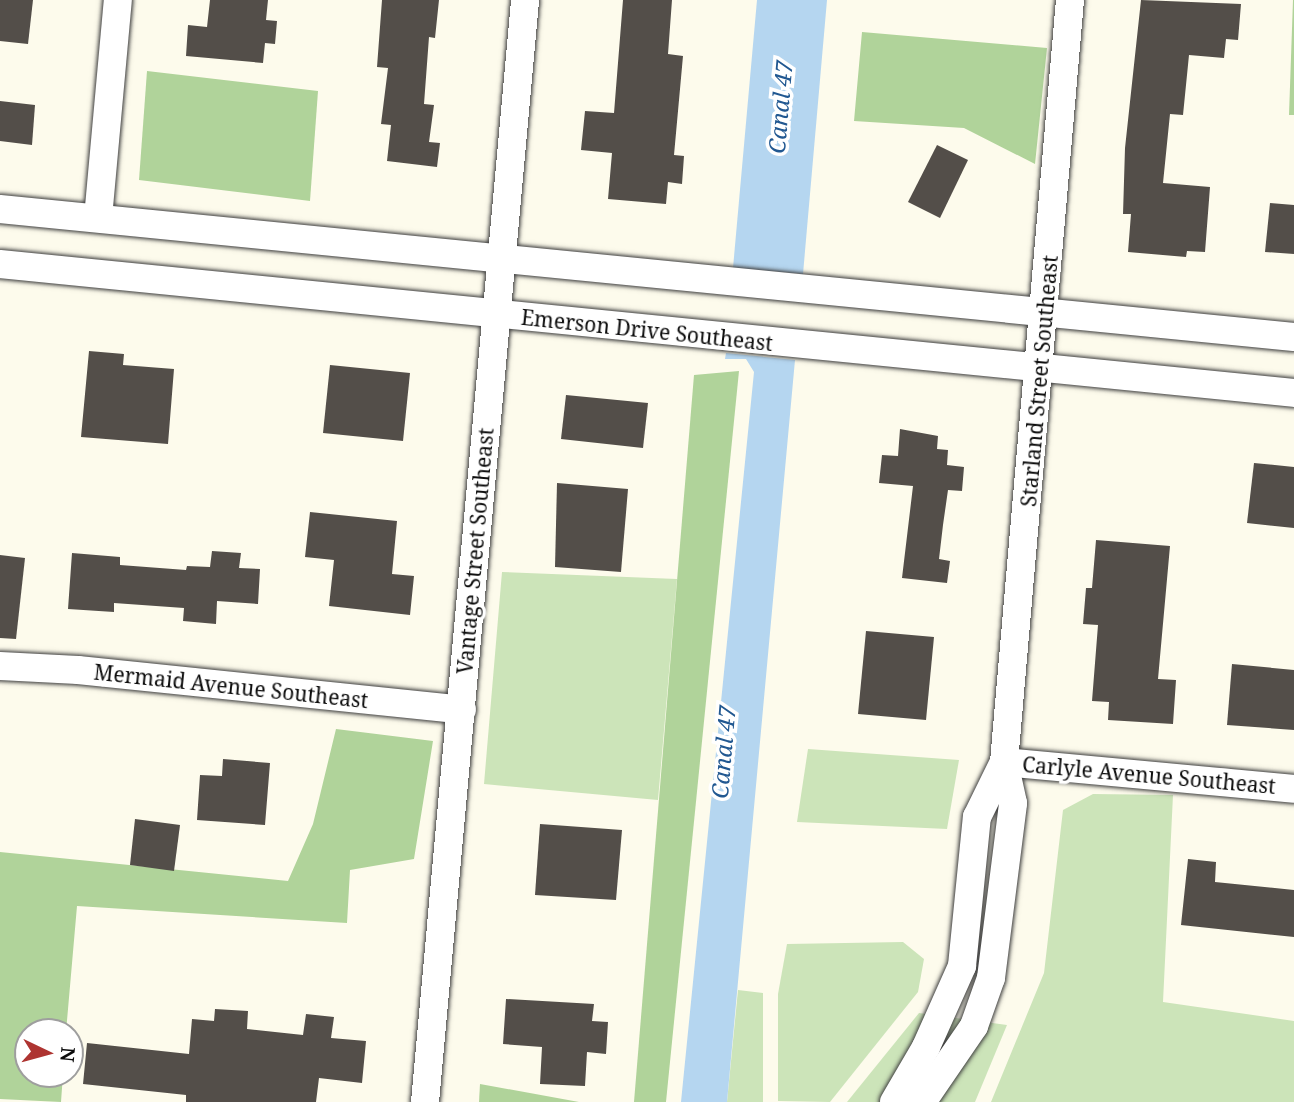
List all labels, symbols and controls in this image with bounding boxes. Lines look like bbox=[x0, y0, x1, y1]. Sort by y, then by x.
water label: Canal 47 bbox=[762, 59, 798, 155]
street label: Starland Street Southeast bbox=[1015, 254, 1063, 508]
street label: Emerson Drive Southeast bbox=[520, 304, 774, 356]
street label: Vantage Street Southeast bbox=[452, 427, 498, 675]
street label: Mermaid Avenue Southeast bbox=[93, 659, 369, 713]
water label: Canal 47 bbox=[705, 704, 741, 800]
street label: Carlyle Avenue Southeast bbox=[1021, 751, 1277, 799]
north arrow bbox=[14, 1018, 84, 1088]
text: N bbox=[54, 1046, 82, 1063]

